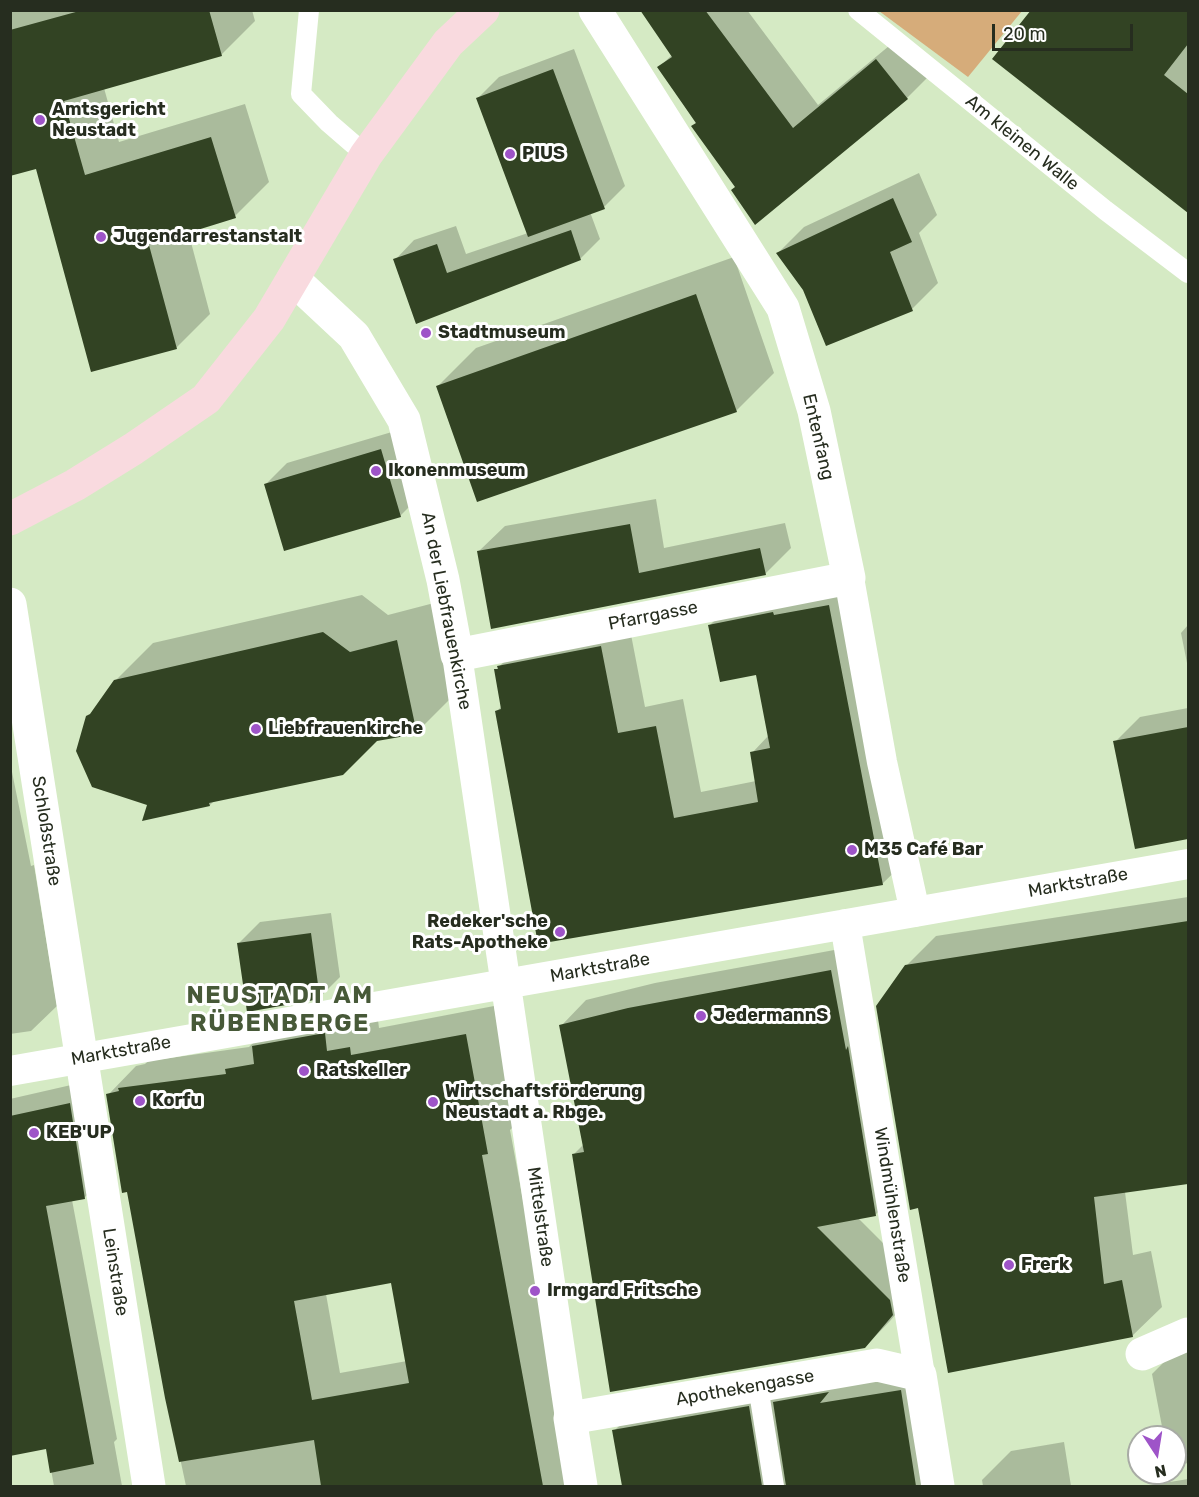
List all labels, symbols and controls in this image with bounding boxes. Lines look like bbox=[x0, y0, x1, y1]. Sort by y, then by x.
scale bar bbox=[995, 12, 1136, 50]
text: 20 m bbox=[1003, 23, 1045, 45]
street label: Am kleinen Walle bbox=[961, 91, 1083, 195]
place label: Amtsgericht Neustadt bbox=[52, 99, 166, 142]
marker: Amtsgericht Neustadt bbox=[33, 113, 47, 127]
place label: PIUS bbox=[522, 143, 565, 165]
marker: PIUS bbox=[503, 147, 517, 161]
place label: Jugendarrestanstalt bbox=[113, 226, 302, 248]
marker: Jugendarrestanstalt bbox=[94, 230, 108, 244]
place label: Stadtmuseum bbox=[438, 322, 565, 344]
marker: Stadtmuseum bbox=[419, 326, 433, 340]
street label: Entenfang bbox=[798, 392, 838, 482]
place label: Ikonenmuseum bbox=[388, 460, 525, 482]
marker: Ikonenmuseum bbox=[369, 464, 383, 478]
street label: An der Liebfrauenkirche bbox=[416, 510, 476, 712]
street label: Pfarrgasse bbox=[606, 597, 700, 635]
place label: Liebfrauenkirche bbox=[268, 718, 423, 740]
marker: Liebfrauenkirche bbox=[249, 722, 263, 736]
street label: Schloßstraße bbox=[27, 775, 65, 887]
place label: M35 Café Bar bbox=[864, 839, 983, 861]
marker: M35 Café Bar bbox=[845, 843, 859, 857]
street label: Marktstraße bbox=[1026, 864, 1130, 902]
place label: Redeker'sche Rats-Apotheke bbox=[412, 911, 548, 954]
marker: Redeker'sche Rats-Apotheke bbox=[553, 925, 567, 939]
street label: Marktstraße bbox=[548, 949, 652, 987]
district label: NEUSTADT AM RÜBENBERGE bbox=[186, 982, 374, 1038]
place label: JedermannS bbox=[713, 1005, 828, 1027]
marker: JedermannS bbox=[694, 1009, 708, 1023]
street label: Marktstraße bbox=[69, 1032, 173, 1070]
place label: Ratskeller bbox=[316, 1060, 407, 1082]
marker: Ratskeller bbox=[297, 1064, 311, 1078]
place label: Wirtschaftsförderung Neustadt a. Rbge. bbox=[445, 1081, 642, 1124]
place label: Korfu bbox=[152, 1090, 202, 1112]
marker: Korfu bbox=[133, 1094, 147, 1108]
marker: Wirtschaftsförderung Neustadt a. Rbge. bbox=[426, 1095, 440, 1109]
place label: KEB'UP bbox=[46, 1122, 112, 1144]
marker: KEB'UP bbox=[27, 1126, 41, 1140]
street label: Windmühlenstraße bbox=[869, 1126, 915, 1284]
street label: Mittelstraße bbox=[522, 1166, 558, 1268]
street label: Leinstraße bbox=[97, 1226, 133, 1318]
place label: Frerk bbox=[1021, 1254, 1069, 1276]
marker: Frerk bbox=[1002, 1258, 1016, 1272]
place label: Irmgard Fritsche bbox=[547, 1280, 698, 1302]
marker: Irmgard Fritsche bbox=[528, 1284, 542, 1298]
street label: Apothekengasse bbox=[674, 1365, 816, 1411]
north arrow bbox=[1127, 1425, 1187, 1485]
text: N bbox=[1153, 1461, 1168, 1482]

